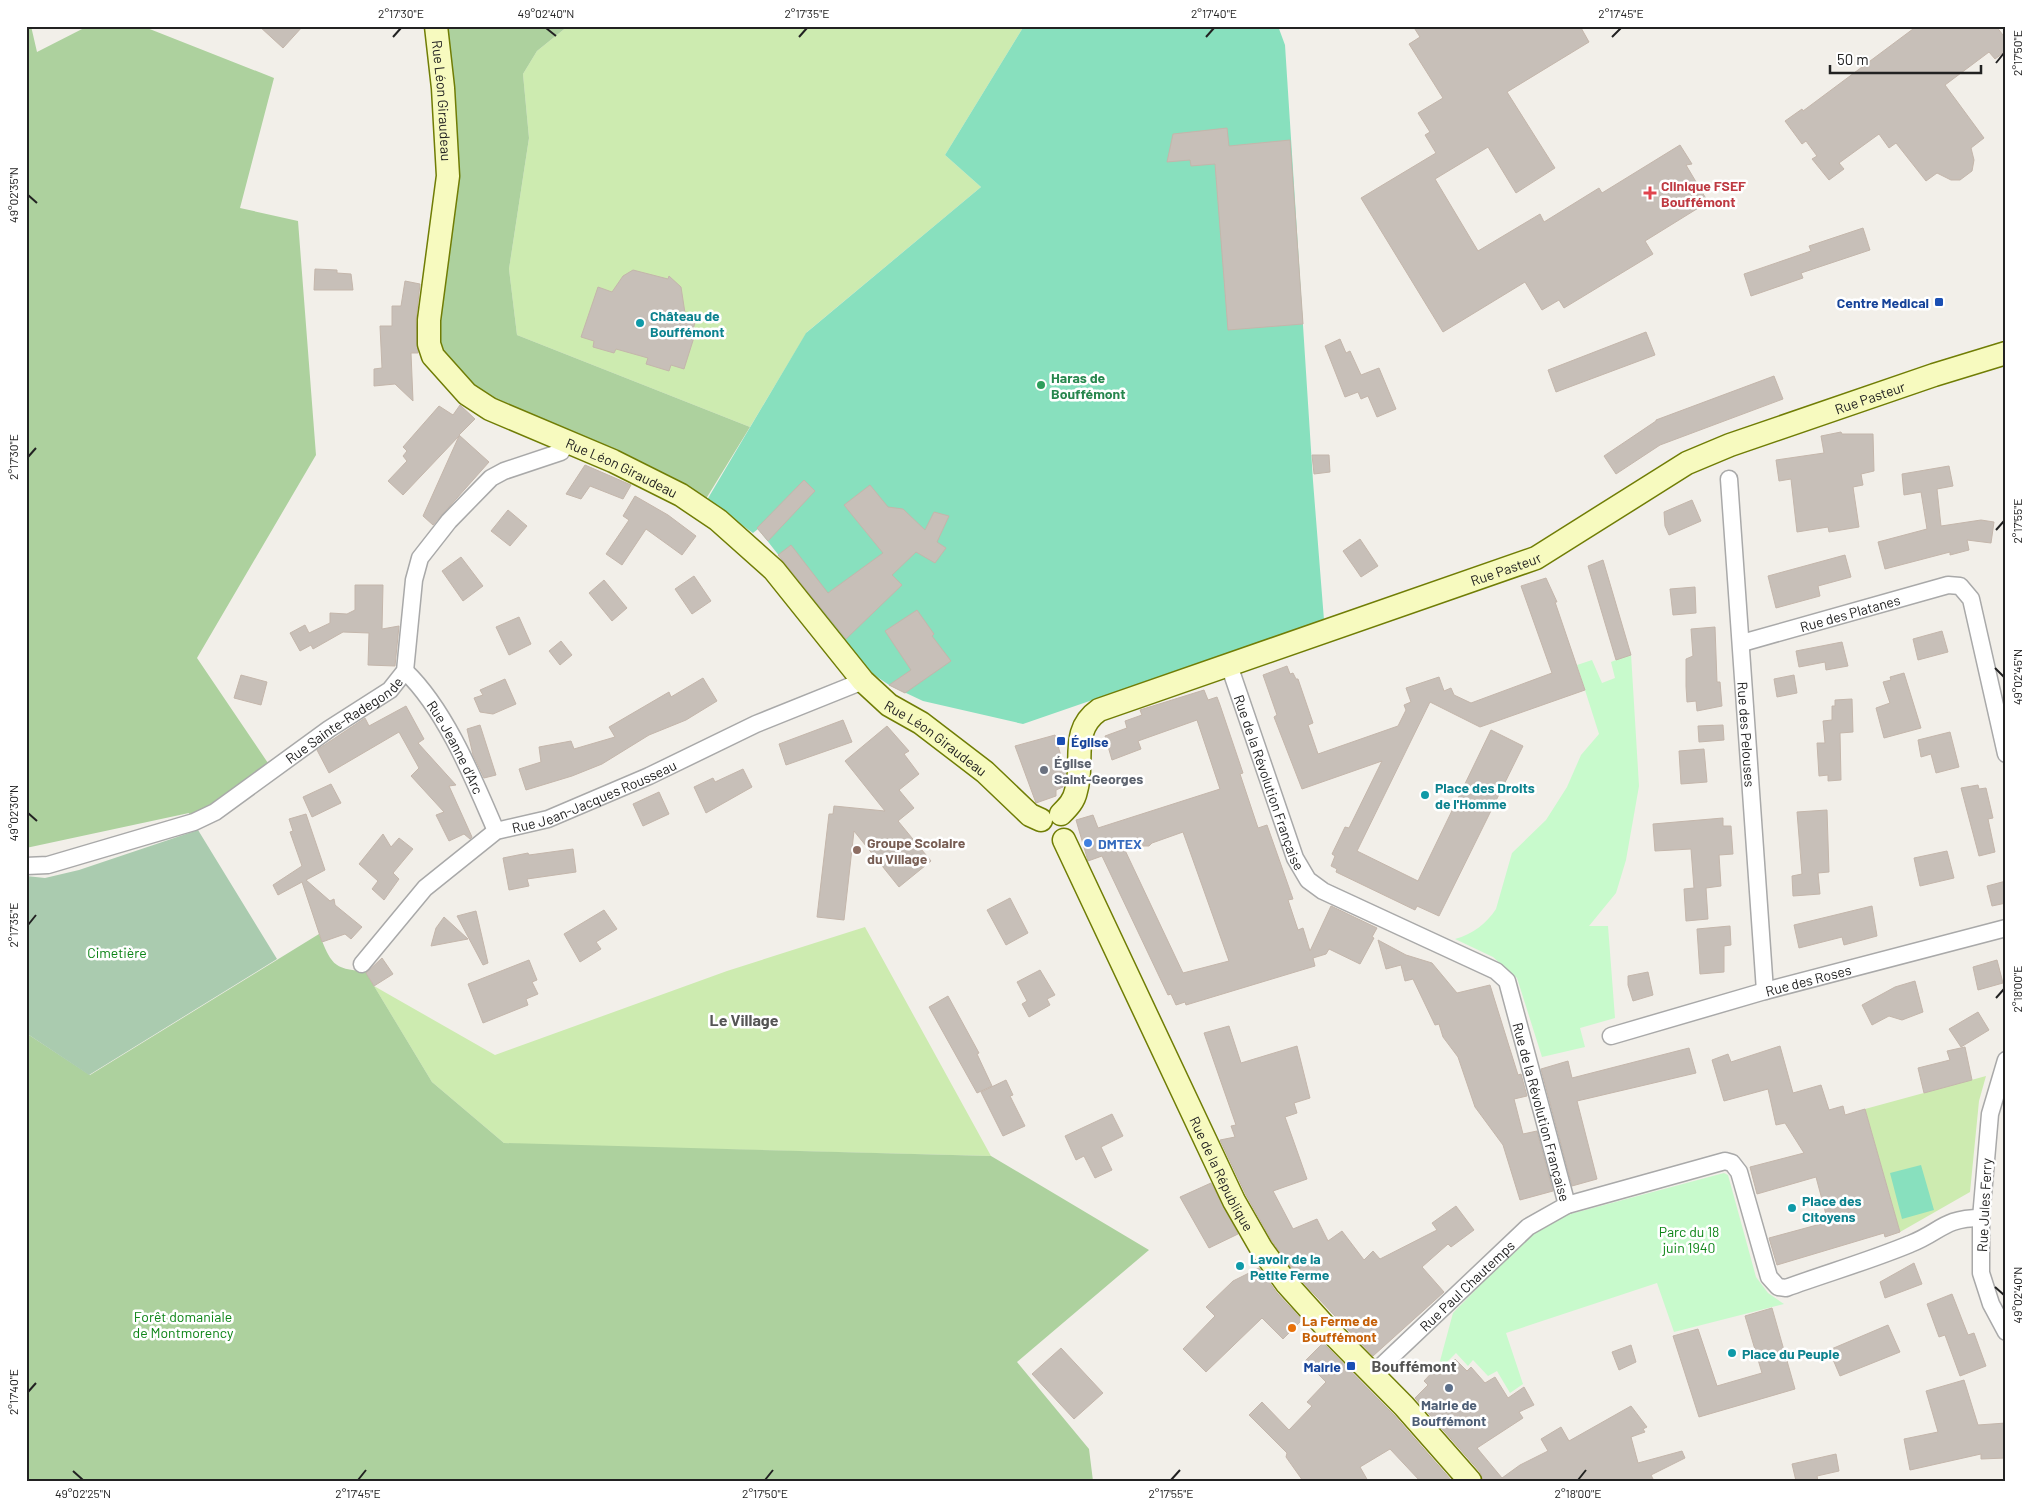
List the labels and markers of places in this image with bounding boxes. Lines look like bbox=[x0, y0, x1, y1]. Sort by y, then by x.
place label: Clinique FSEF Bouffémont bbox=[1661, 177, 1746, 210]
marker: Clinique FSEF Bouffémont bbox=[1643, 186, 1657, 200]
place label: Centre Medical bbox=[1837, 294, 1929, 311]
marker: Centre Medical bbox=[1933, 296, 1945, 308]
place label: Château de Bouffémont bbox=[650, 307, 725, 340]
marker: Château de Bouffémont bbox=[634, 317, 646, 329]
place label: Haras de Bouffémont bbox=[1051, 369, 1126, 402]
marker: Haras de Bouffémont bbox=[1035, 379, 1047, 391]
place label: Église bbox=[1071, 733, 1109, 750]
marker: Église bbox=[1055, 735, 1067, 747]
place label: Église Saint-Georges bbox=[1054, 754, 1143, 787]
marker: Église Saint-Georges bbox=[1038, 764, 1050, 776]
place label: Place des Droits de l'Homme bbox=[1435, 779, 1535, 812]
marker: Place des Droits de l'Homme bbox=[1419, 789, 1431, 801]
place label: Groupe Scolaire du Village bbox=[867, 834, 966, 867]
place label: DMTEX bbox=[1098, 835, 1142, 852]
marker: DMTEX bbox=[1082, 837, 1094, 849]
marker: Groupe Scolaire du Village bbox=[851, 844, 863, 856]
place label: Place des Citoyens bbox=[1802, 1192, 1862, 1225]
marker: Place des Citoyens bbox=[1786, 1202, 1798, 1214]
place label: Lavoir de la Petite Ferme bbox=[1250, 1250, 1330, 1283]
marker: Lavoir de la Petite Ferme bbox=[1234, 1260, 1246, 1272]
place label: La Ferme de Bouffémont bbox=[1302, 1312, 1378, 1345]
marker: La Ferme de Bouffémont bbox=[1286, 1322, 1298, 1334]
place label: Place du Peuple bbox=[1742, 1345, 1840, 1362]
marker: Place du Peuple bbox=[1726, 1347, 1738, 1359]
place label: Mairie bbox=[1303, 1358, 1341, 1375]
marker: Mairie bbox=[1345, 1360, 1357, 1372]
marker: Mairie de Bouffémont bbox=[1443, 1382, 1455, 1394]
place label: Mairie de Bouffémont bbox=[1412, 1396, 1486, 1429]

